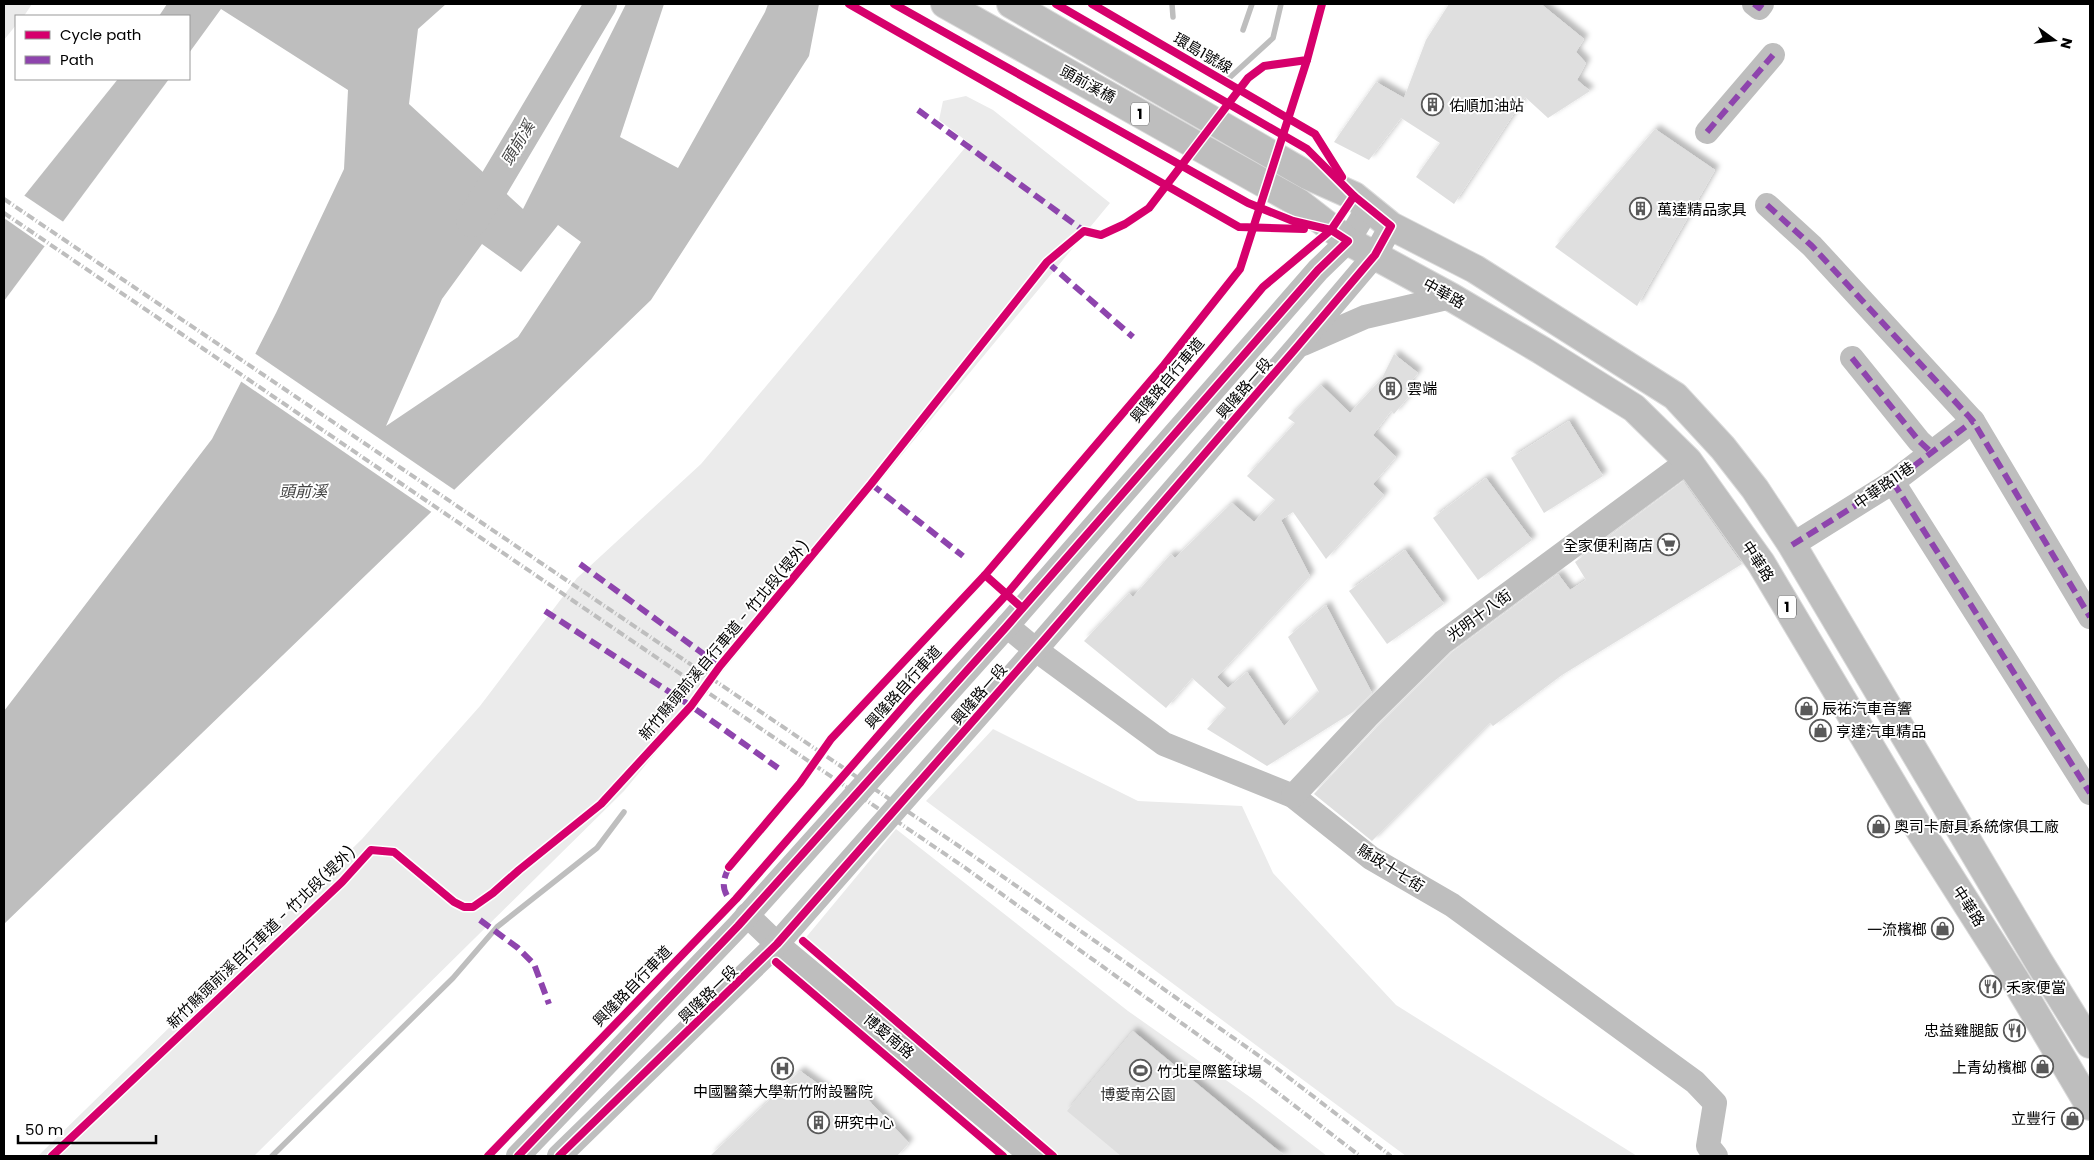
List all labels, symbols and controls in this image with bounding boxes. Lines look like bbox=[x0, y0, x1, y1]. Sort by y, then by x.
legend bbox=[15, 15, 190, 80]
north arrow bbox=[2029, 15, 2079, 65]
text: Cycle path bbox=[60, 24, 141, 45]
street label: 環島1號線 bbox=[1170, 28, 1236, 78]
text: N bbox=[2056, 36, 2078, 51]
text: Path bbox=[60, 49, 94, 70]
street label: 頭前溪橋 bbox=[1057, 60, 1119, 108]
building icon: 佑順加油站 bbox=[1421, 93, 1445, 117]
place label: 佑順加油站 bbox=[1449, 95, 1524, 116]
road number: 1 bbox=[1131, 102, 1149, 126]
water label: 頭前溪 bbox=[496, 115, 541, 170]
building icon: 萬達精品家具 bbox=[1629, 197, 1653, 221]
place label: 萬達精品家具 bbox=[1657, 199, 1747, 220]
street label: 中華路 bbox=[1419, 273, 1469, 313]
street label: 興隆路自行車道 bbox=[1125, 333, 1209, 427]
street label: 興隆路一段 bbox=[1211, 353, 1277, 423]
building icon: 雲端 bbox=[1379, 376, 1403, 400]
place label: 雲端 bbox=[1407, 378, 1437, 399]
street label: 中華路11巷 bbox=[1849, 456, 1919, 514]
water label: 頭前溪 bbox=[279, 480, 329, 503]
supermarket icon: 全家便利商店 bbox=[1657, 533, 1681, 557]
place label: 全家便利商店 bbox=[1563, 535, 1653, 556]
street label: 新竹縣頭前溪自行車道 - 竹北段(堤外) bbox=[634, 536, 814, 744]
street label: 中華路 bbox=[1737, 536, 1779, 586]
street label: 光明十八街 bbox=[1442, 584, 1516, 646]
road number: 1 bbox=[1778, 596, 1796, 618]
street label: 興隆路自行車道 bbox=[860, 641, 946, 733]
street label: 興隆路一段 bbox=[946, 659, 1012, 729]
shop icon: 辰祐汽車音響 bbox=[1794, 696, 1818, 720]
place label: 辰祐汽車音響 bbox=[1822, 698, 1912, 719]
shop icon: 亨達汽車精品 bbox=[1808, 719, 1832, 743]
place label: 亨達汽車精品 bbox=[1836, 721, 1926, 742]
shop icon: 奧司卡廚具系統傢俱工廠 bbox=[1866, 814, 1890, 838]
place label: 奧司卡廚具系統傢俱工廠 bbox=[1894, 816, 2059, 837]
street label: 縣政十七街 bbox=[1354, 839, 1428, 897]
street label: 新竹縣頭前溪自行車道 - 竹北段(堤外) bbox=[162, 841, 360, 1033]
street label: 中華路 bbox=[1948, 881, 1990, 931]
shop icon: 一流檳榔 bbox=[1931, 917, 1955, 941]
place label: 一流檳榔 bbox=[1867, 919, 1927, 940]
street label: 興隆路自行車道 bbox=[588, 941, 676, 1031]
street label: 興隆路一段 bbox=[674, 960, 742, 1028]
restaurant icon: 禾家便當 bbox=[1978, 975, 2002, 999]
place label: 禾家便當 bbox=[2006, 977, 2066, 998]
street label: 博愛南路 bbox=[859, 1009, 919, 1063]
restaurant icon: 忠益雞腿飯 bbox=[2003, 1018, 2027, 1042]
place label: 忠益雞腿飯 bbox=[1924, 1020, 1999, 1041]
shop icon: 上青幼檳榔 bbox=[2031, 1055, 2055, 1079]
hospital icon: 中國醫藥大學新竹附設醫院 bbox=[771, 1056, 795, 1080]
place label: 上青幼檳榔 bbox=[1952, 1057, 2027, 1078]
sports icon: 竹北星際籃球場 bbox=[1129, 1059, 1153, 1083]
place label: 竹北星際籃球場 bbox=[1157, 1061, 1262, 1082]
place label: 中國醫藥大學新竹附設醫院 bbox=[693, 1081, 873, 1102]
park label: 博愛南公園 bbox=[1100, 1084, 1176, 1105]
shop icon: 立豐行 bbox=[2060, 1106, 2084, 1130]
place label: 立豐行 bbox=[2011, 1108, 2056, 1129]
building icon: 研究中心 bbox=[806, 1110, 830, 1134]
scale bar bbox=[18, 1112, 155, 1144]
place label: 研究中心 bbox=[834, 1112, 894, 1133]
text: 50 m bbox=[25, 1119, 63, 1140]

